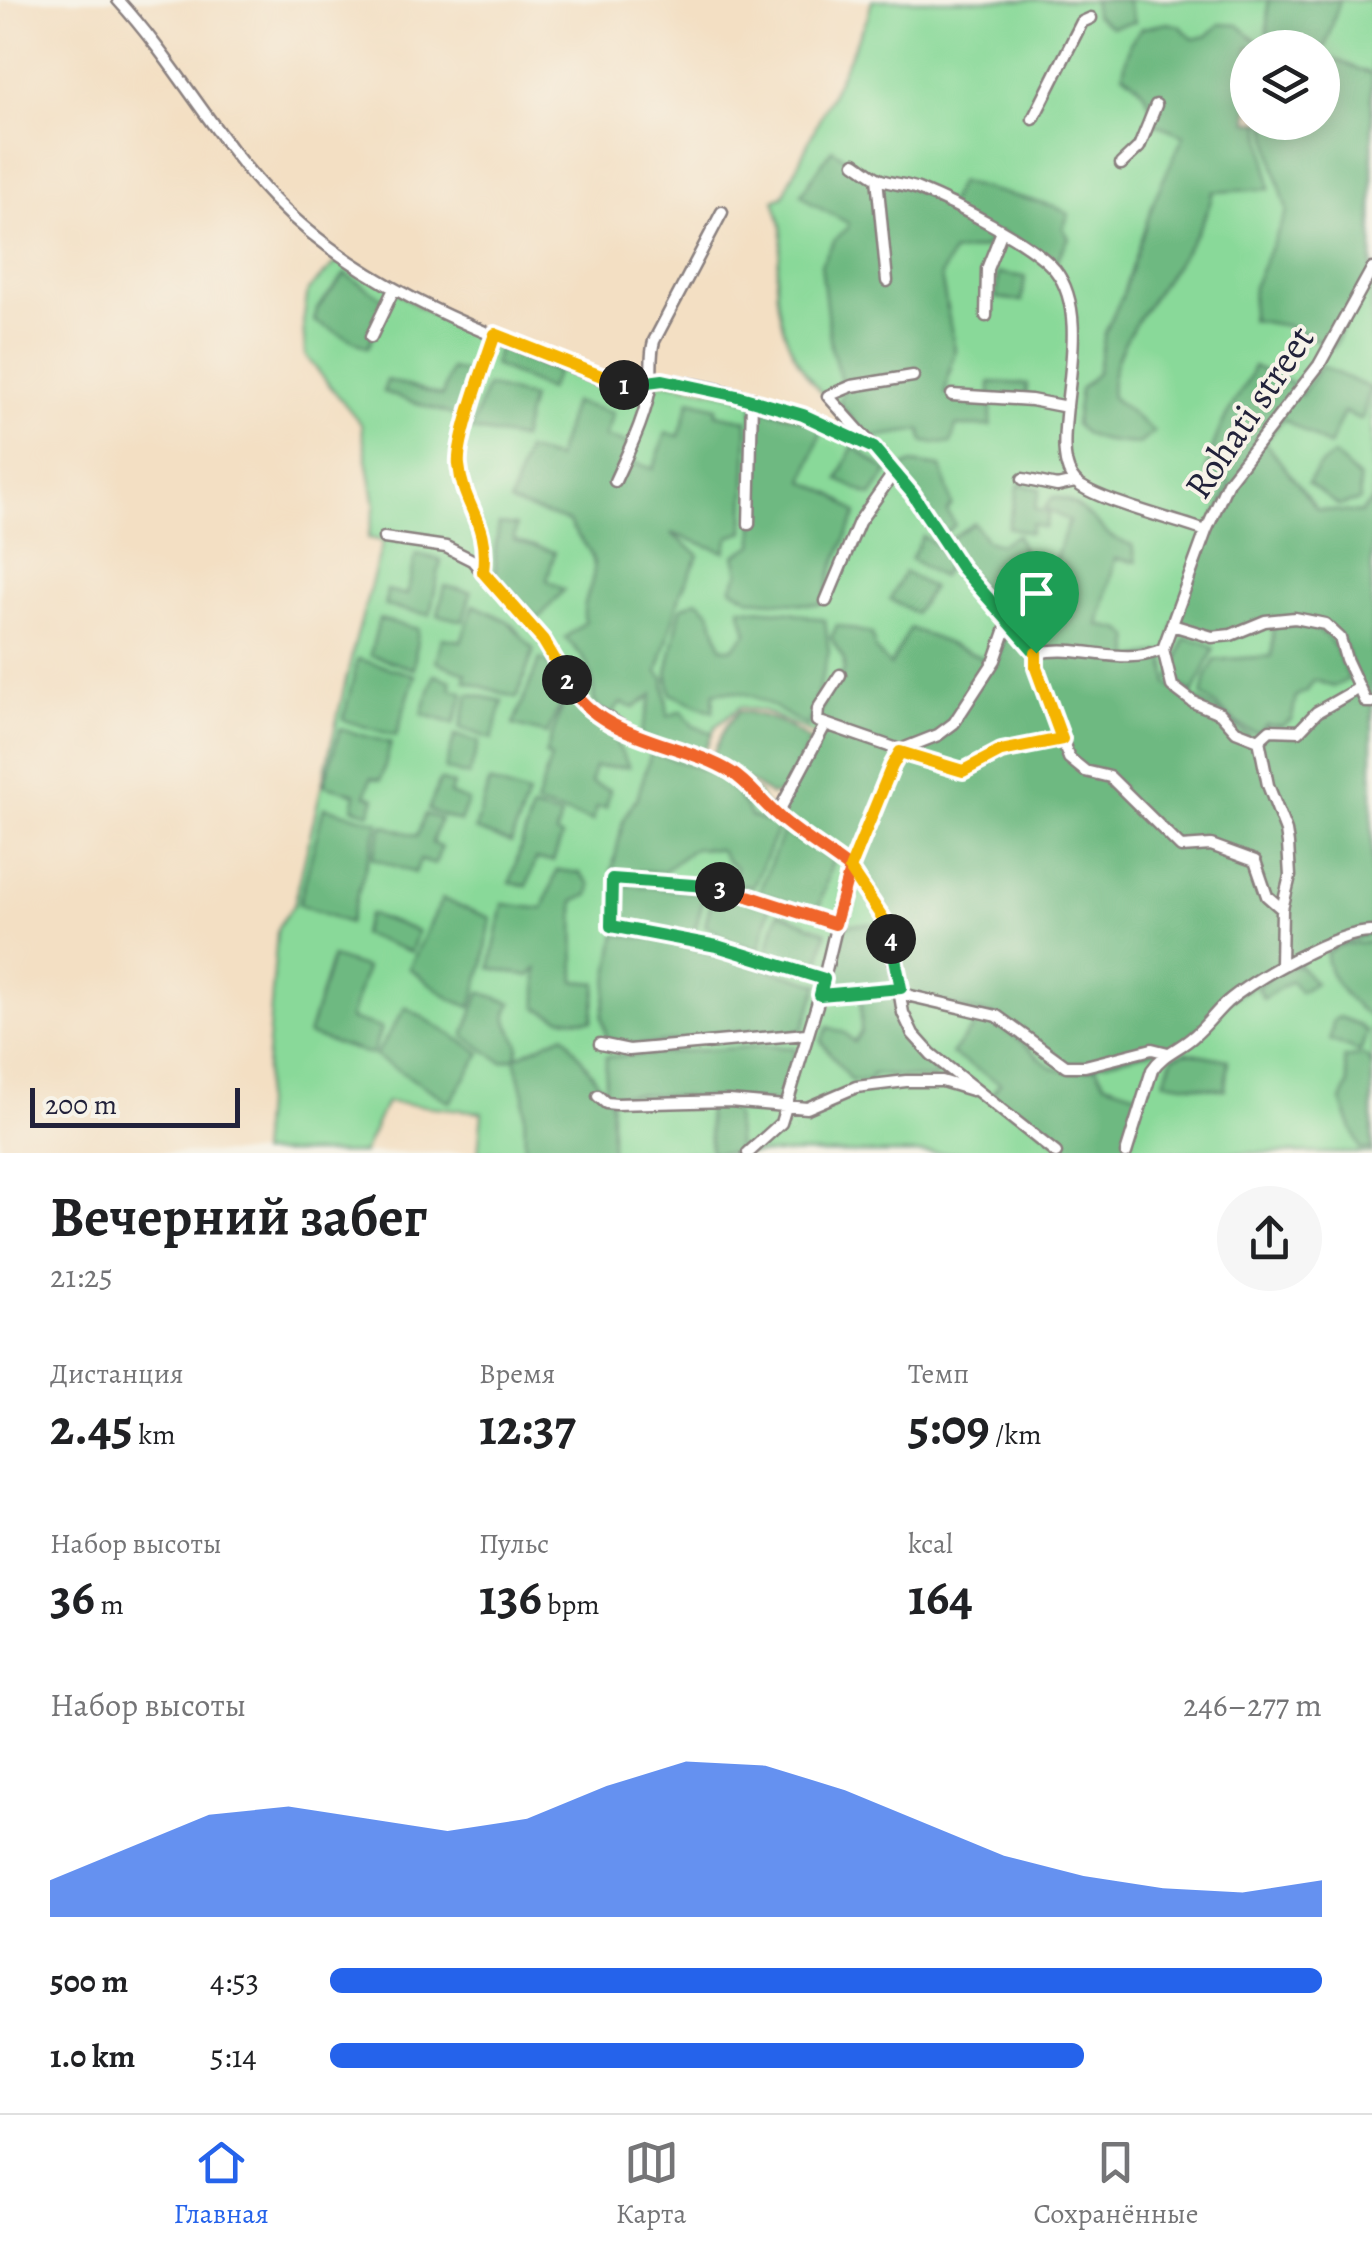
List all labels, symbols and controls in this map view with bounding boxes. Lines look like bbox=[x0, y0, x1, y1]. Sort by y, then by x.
map controls bbox=[1230, 30, 1340, 140]
button: layers bbox=[1230, 30, 1340, 140]
street label: Rohati street bbox=[1172, 315, 1326, 509]
pin: 1 bbox=[599, 360, 649, 410]
text: 1 bbox=[619, 366, 629, 404]
pin bbox=[994, 551, 1079, 654]
icon: arrive bbox=[1009, 566, 1064, 621]
pin: 2 bbox=[542, 655, 592, 705]
text: 2 bbox=[560, 661, 574, 699]
pin: 3 bbox=[695, 862, 745, 912]
text: 3 bbox=[714, 868, 726, 906]
pin: 4 bbox=[866, 914, 916, 964]
text: 4 bbox=[884, 920, 898, 958]
scale bar bbox=[30, 1083, 240, 1128]
text: 200 m bbox=[45, 1086, 117, 1124]
text: Вечерний забег bbox=[50, 1179, 428, 1254]
button: share bbox=[1217, 1186, 1322, 1291]
text: 21:25 bbox=[50, 1254, 113, 1298]
text: Дистанция bbox=[50, 1355, 184, 1393]
text: Время bbox=[479, 1355, 555, 1393]
text: Темп bbox=[908, 1355, 969, 1393]
text: 2.45 bbox=[50, 1393, 133, 1461]
text: 12:37 bbox=[479, 1393, 576, 1461]
text: 5:09 bbox=[908, 1393, 990, 1461]
text: km bbox=[133, 1416, 176, 1454]
text: /km bbox=[990, 1416, 1042, 1454]
text: Набор высоты bbox=[50, 1525, 222, 1563]
text: Пульс bbox=[479, 1525, 549, 1563]
text: kcal bbox=[908, 1525, 953, 1563]
text: 36 bbox=[50, 1563, 95, 1631]
text: 136 bbox=[479, 1563, 542, 1631]
text: 164 bbox=[908, 1563, 973, 1631]
text: m bbox=[95, 1586, 124, 1624]
text: bpm bbox=[542, 1586, 600, 1624]
text: Набор высоты bbox=[50, 1683, 246, 1727]
text: 246–277 m bbox=[1183, 1683, 1322, 1727]
text: 500 m bbox=[50, 1959, 128, 2003]
text: 4:53 bbox=[210, 1959, 259, 2003]
text: 1.0 km bbox=[50, 2034, 135, 2078]
text: 5:14 bbox=[210, 2034, 257, 2078]
tab: Главная bbox=[174, 2135, 269, 2233]
tab: Карта bbox=[616, 2135, 686, 2233]
tab: Сохранённые bbox=[1033, 2135, 1198, 2233]

